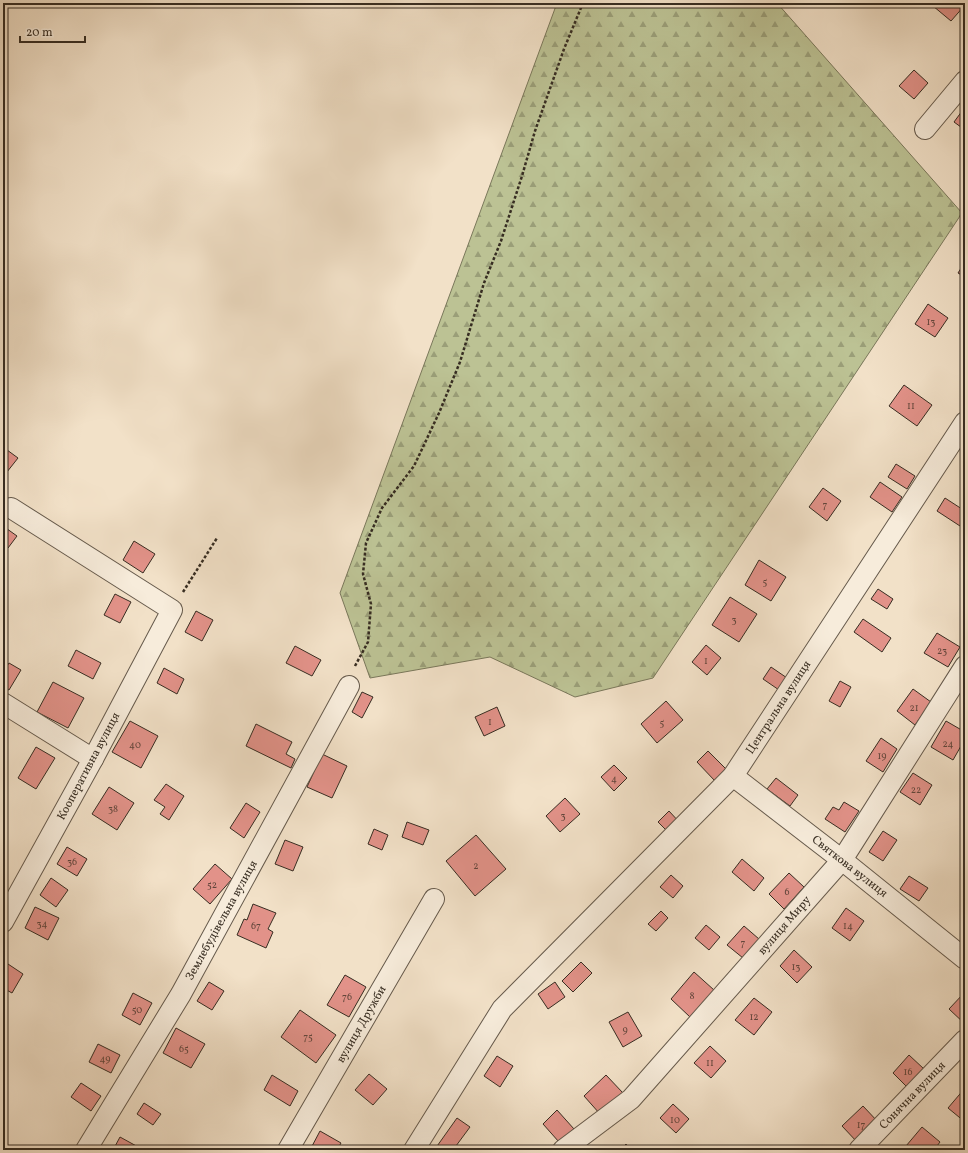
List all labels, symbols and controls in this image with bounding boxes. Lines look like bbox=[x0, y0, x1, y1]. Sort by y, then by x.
scale bar bbox=[20, 18, 85, 44]
text: 20 m bbox=[26, 25, 53, 41]
house number: 13 bbox=[926, 315, 936, 329]
house number: 11 bbox=[907, 399, 915, 413]
house number: 7 bbox=[823, 498, 828, 512]
house number: 5 bbox=[763, 575, 768, 589]
house number: 3 bbox=[731, 613, 737, 627]
house number: 23 bbox=[937, 644, 947, 658]
house number: 1 bbox=[704, 654, 708, 668]
street label: Центральна вулиця bbox=[743, 658, 815, 757]
house number: 21 bbox=[909, 701, 919, 715]
street label: Кооперативна вулиця bbox=[54, 710, 124, 823]
house number: 1 bbox=[488, 715, 492, 729]
house number: 5 bbox=[660, 716, 665, 730]
house number: 24 bbox=[942, 737, 954, 751]
house number: 40 bbox=[129, 738, 141, 752]
house number: 19 bbox=[877, 749, 887, 763]
house number: 4 bbox=[611, 772, 617, 786]
house number: 22 bbox=[911, 783, 921, 797]
house number: 38 bbox=[108, 802, 118, 816]
house number: 3 bbox=[560, 809, 566, 823]
street label: Святкова вулиця bbox=[808, 832, 891, 902]
house number: 36 bbox=[67, 855, 77, 869]
street label: Землебудівельна вулиця bbox=[182, 858, 262, 983]
house number: 2 bbox=[473, 859, 479, 873]
house number: 52 bbox=[207, 878, 217, 892]
house number: 6 bbox=[784, 885, 790, 899]
street label: вулиця Миру bbox=[755, 892, 815, 959]
house number: 34 bbox=[36, 917, 48, 931]
house number: 67 bbox=[251, 919, 261, 933]
house number: 14 bbox=[843, 919, 853, 933]
house number: 7 bbox=[741, 936, 746, 950]
house number: 13 bbox=[791, 960, 801, 974]
street label: вулиця Дружби bbox=[333, 983, 391, 1066]
house number: 8 bbox=[689, 989, 695, 1003]
house number: 76 bbox=[342, 990, 352, 1004]
house number: 50 bbox=[132, 1003, 142, 1017]
house number: 12 bbox=[749, 1010, 759, 1024]
house number: 9 bbox=[622, 1023, 628, 1037]
house number: 75 bbox=[303, 1030, 313, 1044]
house number: 65 bbox=[179, 1042, 189, 1056]
house number: 49 bbox=[100, 1052, 110, 1066]
house number: 11 bbox=[706, 1056, 714, 1070]
street label: Сонячна вулиця bbox=[876, 1058, 949, 1133]
house number: 16 bbox=[904, 1065, 912, 1079]
house number: 10 bbox=[670, 1113, 680, 1127]
house number: 17 bbox=[857, 1118, 866, 1132]

